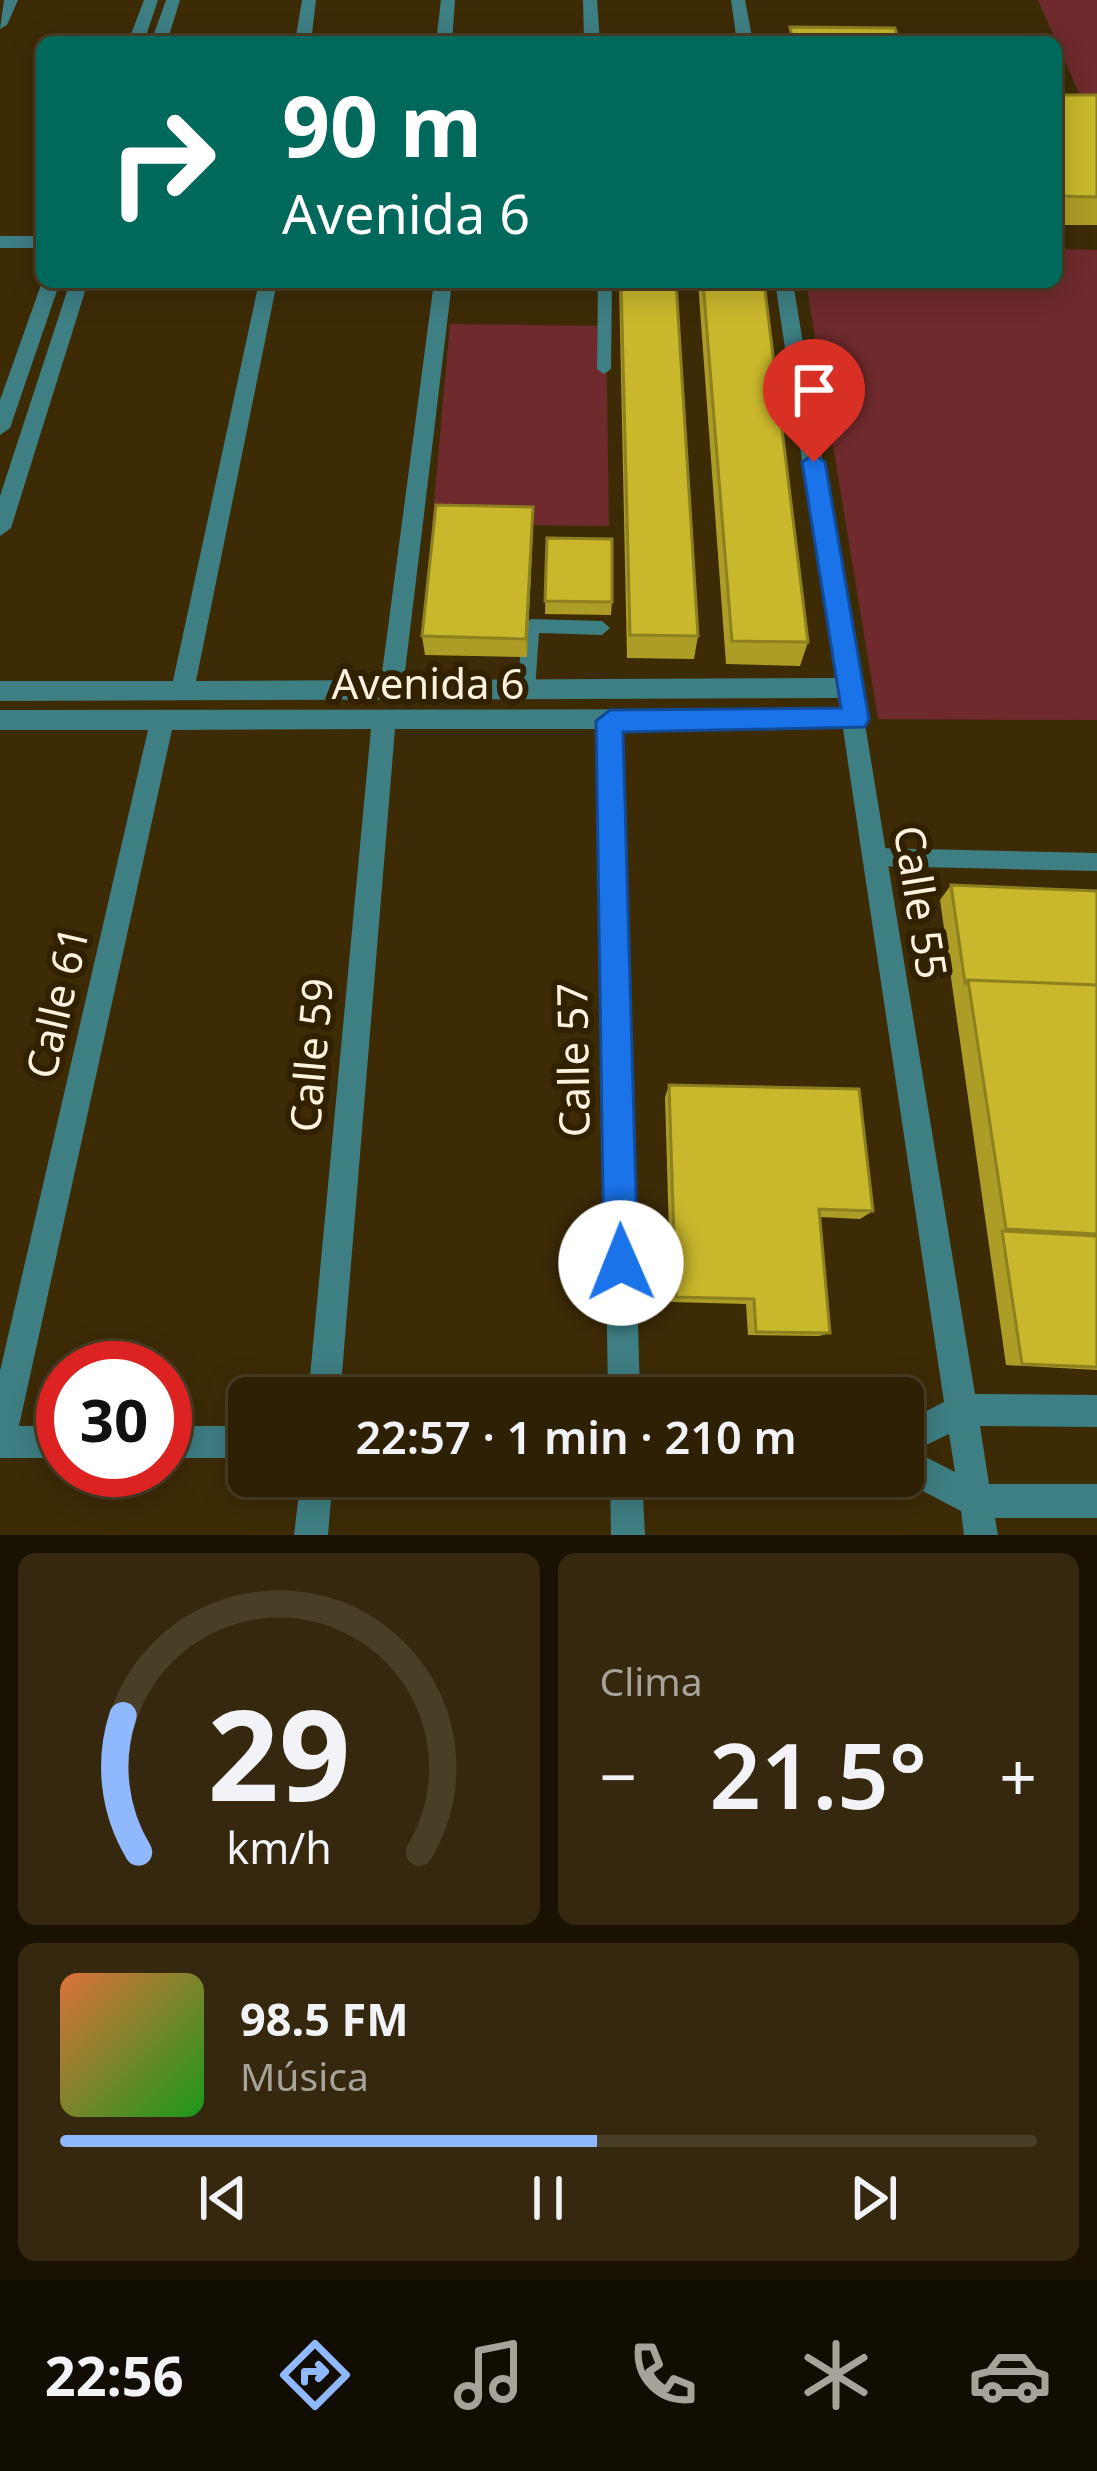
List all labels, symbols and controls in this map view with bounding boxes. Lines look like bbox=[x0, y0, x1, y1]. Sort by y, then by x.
text: 90 m bbox=[282, 67, 482, 182]
icon: right bbox=[84, 84, 240, 240]
text: Avenida 6 bbox=[282, 176, 530, 250]
pin bbox=[763, 339, 865, 462]
icon: arrive bbox=[781, 357, 847, 423]
street label: Avenida 6 bbox=[332, 654, 525, 711]
street label: Calle 55 bbox=[882, 821, 962, 983]
street label: Calle 61 bbox=[11, 920, 101, 1084]
street label: Calle 59 bbox=[275, 976, 345, 1134]
street label: Calle 57 bbox=[542, 982, 602, 1138]
position arrow bbox=[558, 1200, 684, 1326]
speed limit sign: 30 bbox=[36, 1341, 192, 1497]
text: 22:57 · 1 min · 210 m bbox=[355, 1406, 797, 1467]
text: Clima bbox=[600, 1654, 703, 1707]
text: 29 bbox=[207, 1668, 350, 1838]
text: 21.5° bbox=[709, 1713, 927, 1835]
text: − bbox=[600, 1730, 637, 1820]
text: + bbox=[999, 1730, 1037, 1820]
text: km/h bbox=[226, 1818, 331, 1877]
text: 98.5 FM bbox=[240, 1988, 409, 2049]
text: Música bbox=[240, 2049, 369, 2102]
icon: previous bbox=[190, 2165, 256, 2231]
icon: pause bbox=[515, 2165, 581, 2231]
icon: next bbox=[841, 2165, 907, 2231]
icon: directions bbox=[273, 2333, 357, 2417]
icon: music bbox=[447, 2333, 531, 2417]
icon: phone bbox=[621, 2333, 705, 2417]
icon: climate bbox=[794, 2333, 878, 2417]
icon: car bbox=[968, 2333, 1052, 2417]
text: 22:56 bbox=[45, 2338, 184, 2412]

